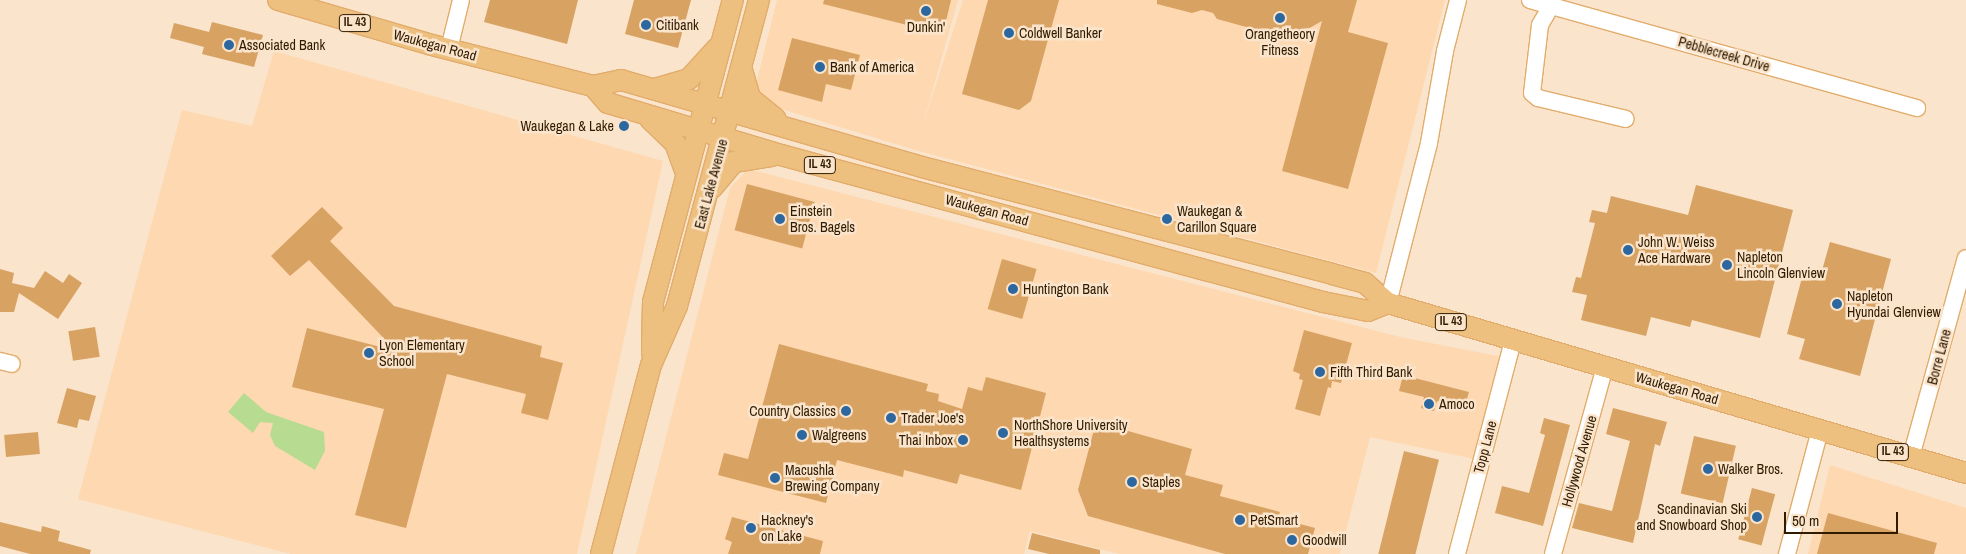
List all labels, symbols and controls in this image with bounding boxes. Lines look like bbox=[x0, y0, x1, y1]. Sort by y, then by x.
marker: Dunkin' bbox=[920, 5, 932, 17]
marker: Orangetheory Fitness bbox=[1274, 12, 1286, 24]
road number: IL 43 bbox=[339, 13, 371, 32]
place label: Citibank bbox=[656, 17, 699, 33]
marker: Citibank bbox=[640, 19, 652, 31]
place label: Dunkin' bbox=[907, 19, 945, 35]
place label: Coldwell Banker bbox=[1019, 25, 1102, 41]
street label: Waukegan Road bbox=[392, 26, 478, 64]
place label: Orangetheory Fitness bbox=[1245, 26, 1315, 58]
marker: Coldwell Banker bbox=[1003, 27, 1015, 39]
street label: Pebblecreek Drive bbox=[1676, 33, 1772, 75]
place label: Associated Bank bbox=[239, 37, 325, 53]
marker: Associated Bank bbox=[223, 39, 235, 51]
place label: Bank of America bbox=[830, 59, 915, 75]
marker: Bank of America bbox=[814, 61, 826, 73]
place label: Waukegan & Lake bbox=[521, 118, 614, 134]
marker: Waukegan & Lake bbox=[618, 120, 630, 132]
street label: East Lake Avenue bbox=[691, 137, 731, 231]
road number: IL 43 bbox=[804, 156, 836, 174]
street label: Waukegan Road bbox=[944, 191, 1030, 229]
place label: Einstein Bros. Bagels bbox=[790, 203, 855, 236]
place label: Waukegan & Carillon Square bbox=[1177, 203, 1257, 236]
marker: Einstein Bros. Bagels bbox=[774, 213, 786, 225]
marker: Waukegan & Carillon Square bbox=[1161, 213, 1173, 225]
place label: John W. Weiss Ace Hardware bbox=[1638, 234, 1714, 266]
marker: John W. Weiss Ace Hardware bbox=[1622, 244, 1634, 256]
place label: Napleton Lincoln Glenview bbox=[1737, 249, 1825, 282]
marker: Napleton Lincoln Glenview bbox=[1721, 259, 1733, 271]
place label: Huntington Bank bbox=[1023, 281, 1109, 297]
marker: Huntington Bank bbox=[1007, 283, 1019, 295]
place label: Napleton Hyundai Glenview bbox=[1847, 288, 1941, 321]
marker: Napleton Hyundai Glenview bbox=[1831, 298, 1843, 310]
road number: IL 43 bbox=[1435, 313, 1467, 332]
street label: Borre Lane bbox=[1924, 327, 1954, 387]
place label: Lyon Elementary School bbox=[379, 337, 465, 370]
marker: Lyon Elementary School bbox=[363, 347, 375, 359]
place label: Fifth Third Bank bbox=[1330, 364, 1412, 380]
marker: Fifth Third Bank bbox=[1314, 366, 1326, 378]
street label: Waukegan Road bbox=[1634, 368, 1720, 408]
place label: Amoco bbox=[1439, 396, 1475, 412]
marker: Amoco bbox=[1423, 398, 1435, 410]
place label: Country Classics bbox=[749, 403, 836, 419]
marker: Country Classics bbox=[840, 405, 852, 417]
place label: Trader Joe's bbox=[901, 410, 964, 426]
marker: Trader Joe's bbox=[885, 412, 897, 424]
street label: Hollywood Avenue bbox=[1558, 413, 1600, 509]
place label: NorthShore University Healthsystems bbox=[1014, 417, 1128, 450]
street label: Topp Lane bbox=[1470, 419, 1500, 475]
marker: NorthShore University Healthsystems bbox=[996, 426, 1010, 440]
place label: Walgreens bbox=[812, 427, 866, 443]
marker: Walgreens bbox=[796, 429, 808, 441]
place label: Thai Inbox bbox=[899, 432, 953, 448]
marker: Thai Inbox bbox=[957, 434, 969, 446]
road number: IL 43 bbox=[1877, 442, 1909, 462]
place label: Walker Bros. bbox=[1718, 461, 1783, 477]
place label: Macushla Brewing Company bbox=[785, 462, 879, 494]
marker: Walker Bros. bbox=[1702, 463, 1714, 475]
marker: Macushla Brewing Company bbox=[769, 472, 781, 484]
place label: Staples bbox=[1142, 474, 1180, 490]
marker: Staples bbox=[1126, 476, 1138, 488]
place label: Scandinavian Ski and Snowboard Shop bbox=[1637, 501, 1747, 534]
scale bar bbox=[1786, 502, 1900, 534]
text: 50 m bbox=[1792, 510, 1819, 531]
marker: Scandinavian Ski and Snowboard Shop bbox=[1751, 511, 1763, 523]
place label: Hackney's on Lake bbox=[761, 512, 814, 544]
place label: PetSmart bbox=[1250, 512, 1298, 528]
marker: PetSmart bbox=[1234, 514, 1246, 526]
marker: Hackney's on Lake bbox=[745, 522, 757, 534]
place label: Goodwill bbox=[1302, 532, 1347, 548]
marker: Goodwill bbox=[1286, 534, 1298, 546]

